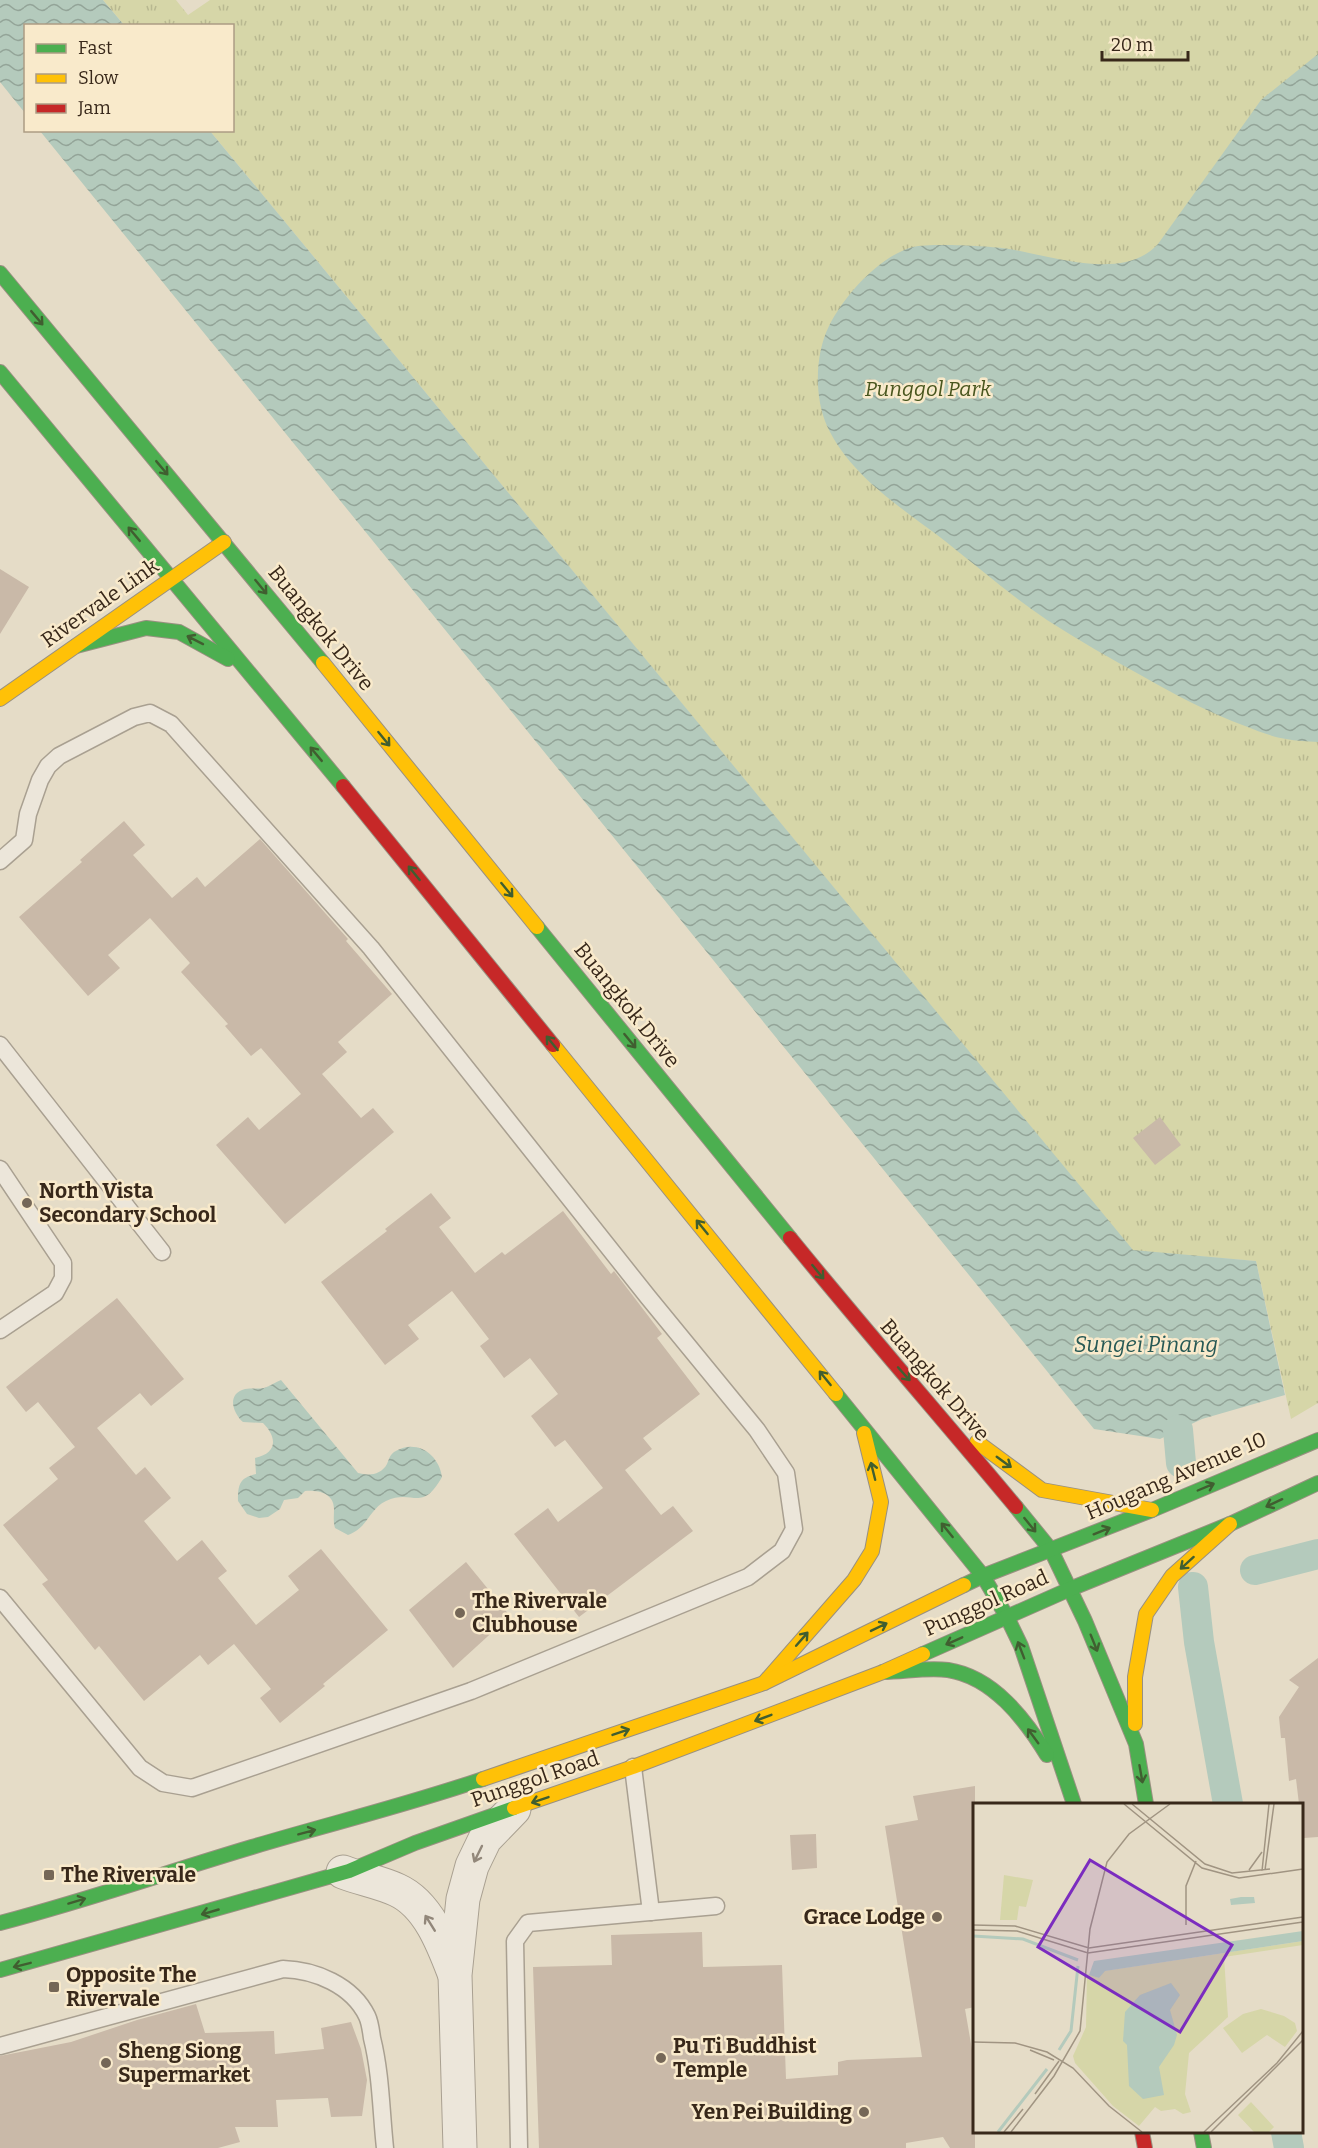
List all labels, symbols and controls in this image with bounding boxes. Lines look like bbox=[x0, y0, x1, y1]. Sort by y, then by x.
legend bbox=[24, 24, 234, 132]
scale bar bbox=[1102, 24, 1188, 62]
text: 20 m bbox=[1111, 34, 1153, 56]
text: Fast bbox=[78, 37, 113, 59]
text: Slow bbox=[78, 67, 119, 89]
text: Jam bbox=[77, 97, 111, 119]
one-way arrow bbox=[31, 310, 44, 326]
park label: Punggol Park bbox=[865, 376, 992, 402]
one-way arrow bbox=[155, 460, 169, 475]
one-way arrow bbox=[128, 526, 141, 542]
street label: Rivervale Link bbox=[36, 553, 164, 653]
street label: Buangkok Drive bbox=[263, 560, 379, 696]
one-way arrow bbox=[254, 579, 267, 595]
one-way arrow bbox=[186, 633, 204, 645]
one-way arrow bbox=[377, 730, 390, 746]
one-way arrow bbox=[309, 747, 323, 762]
one-way arrow bbox=[408, 866, 421, 882]
one-way arrow bbox=[500, 882, 513, 898]
street label: Buangkok Drive bbox=[569, 937, 685, 1073]
one-way arrow bbox=[623, 1033, 636, 1049]
one-way arrow bbox=[546, 1036, 559, 1052]
place label: North Vista Secondary School bbox=[39, 1178, 217, 1228]
marker: North Vista Secondary School bbox=[20, 1196, 34, 1210]
one-way arrow bbox=[695, 1219, 708, 1235]
one-way arrow bbox=[811, 1264, 824, 1280]
street label: Buangkok Drive bbox=[875, 1314, 995, 1446]
water label: Sungei Pinang bbox=[1074, 1331, 1218, 1358]
one-way arrow bbox=[897, 1366, 911, 1381]
one-way arrow bbox=[818, 1371, 831, 1387]
street label: Hougang Avenue 10 bbox=[1082, 1426, 1270, 1526]
one-way arrow bbox=[995, 1456, 1011, 1468]
one-way arrow bbox=[867, 1462, 879, 1481]
one-way arrow bbox=[1197, 1481, 1215, 1493]
one-way arrow bbox=[1266, 1498, 1284, 1510]
one-way arrow bbox=[1023, 1517, 1037, 1532]
one-way arrow bbox=[940, 1523, 953, 1539]
one-way arrow bbox=[1092, 1524, 1110, 1535]
one-way arrow bbox=[1180, 1556, 1195, 1570]
street label: Punggol Road bbox=[920, 1564, 1052, 1642]
place label: The Rivervale Clubhouse bbox=[472, 1588, 607, 1638]
marker: The Rivervale Clubhouse bbox=[453, 1606, 467, 1620]
one-way arrow bbox=[870, 1620, 888, 1632]
one-way arrow bbox=[795, 1632, 809, 1647]
one-way arrow bbox=[1089, 1633, 1100, 1651]
one-way arrow bbox=[945, 1636, 963, 1647]
one-way arrow bbox=[1015, 1641, 1026, 1659]
one-way arrow bbox=[755, 1713, 773, 1724]
one-way arrow bbox=[611, 1726, 630, 1737]
one-way arrow bbox=[1027, 1728, 1040, 1744]
street label: Punggol Road bbox=[468, 1745, 602, 1813]
one-way arrow bbox=[1136, 1764, 1147, 1784]
one-way arrow bbox=[531, 1795, 550, 1806]
inset map bbox=[973, 1803, 1303, 2133]
one-way arrow bbox=[297, 1825, 316, 1837]
one-way arrow bbox=[471, 1845, 483, 1863]
place label: The Rivervale bbox=[61, 1862, 196, 1888]
marker: The Rivervale bbox=[42, 1868, 56, 1882]
one-way arrow bbox=[67, 1895, 86, 1906]
place label: Grace Lodge bbox=[804, 1904, 925, 1930]
one-way arrow bbox=[200, 1906, 219, 1918]
marker: Grace Lodge bbox=[930, 1910, 944, 1924]
one-way arrow bbox=[423, 1915, 435, 1932]
one-way arrow bbox=[13, 1959, 32, 1971]
place label: Opposite The Rivervale bbox=[66, 1962, 197, 2012]
marker: Opposite The Rivervale bbox=[47, 1980, 61, 1994]
place label: Pu Ti Buddhist Temple bbox=[673, 2033, 817, 2083]
place label: Sheng Siong Supermarket bbox=[118, 2038, 251, 2088]
marker: Pu Ti Buddhist Temple bbox=[654, 2051, 668, 2065]
marker: Sheng Siong Supermarket bbox=[99, 2056, 113, 2070]
place label: Yen Pei Building bbox=[691, 2099, 852, 2125]
marker: Yen Pei Building bbox=[857, 2105, 871, 2119]

